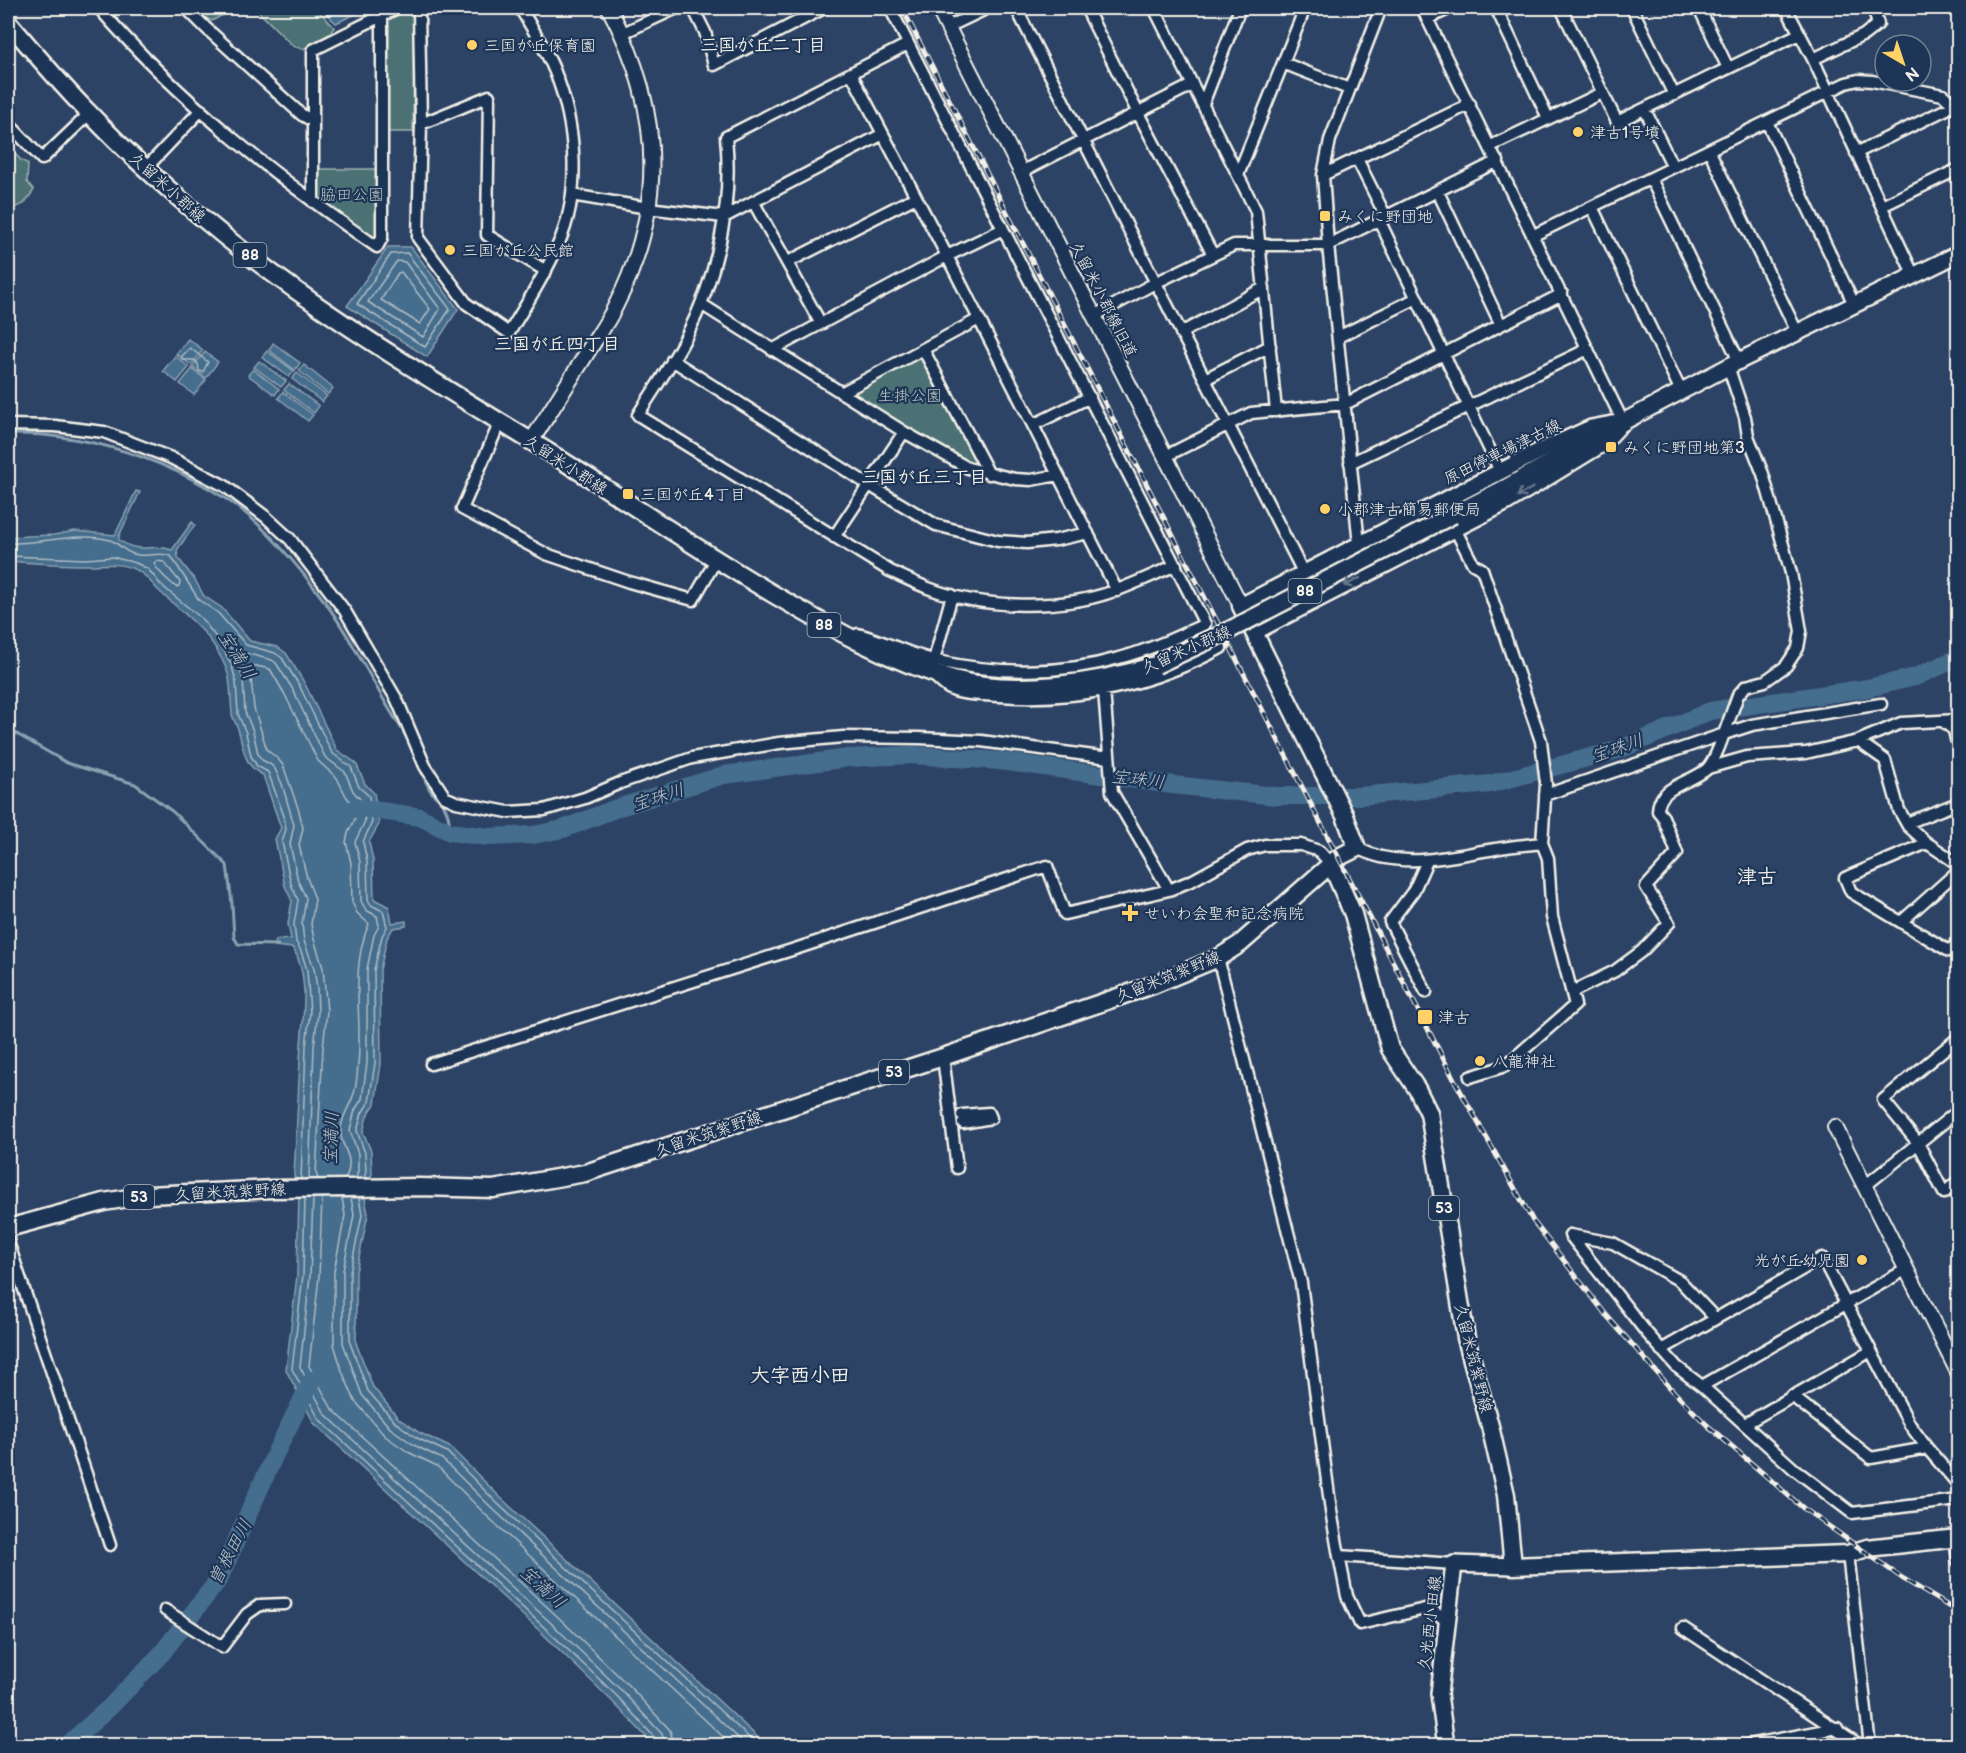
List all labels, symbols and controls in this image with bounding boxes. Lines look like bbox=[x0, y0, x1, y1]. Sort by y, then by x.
north arrow bbox=[1873, 33, 1933, 93]
district label: 三国が丘二丁目 bbox=[700, 35, 826, 56]
place label: 三国が丘保育園 bbox=[484, 37, 596, 56]
marker: 三国が丘保育園 bbox=[465, 38, 479, 52]
text: N bbox=[1901, 62, 1922, 85]
place label: 津古1号墳 bbox=[1590, 124, 1660, 143]
marker: 津古1号墳 bbox=[1571, 125, 1585, 139]
street label: 久留米小郡線 bbox=[125, 149, 209, 227]
park label: 脇田公園 bbox=[320, 186, 384, 205]
place label: みくに野団地 bbox=[1337, 208, 1433, 227]
marker: みくに野団地 bbox=[1318, 209, 1332, 223]
street label: 久留米小郡線旧道 bbox=[1065, 238, 1140, 361]
place label: 三国が丘公民館 bbox=[462, 242, 574, 261]
road number: 88 bbox=[234, 243, 266, 267]
marker: 三国が丘公民館 bbox=[443, 243, 457, 257]
district label: 三国が丘四丁目 bbox=[494, 334, 620, 355]
park label: 生掛公園 bbox=[878, 387, 942, 406]
street label: 原田停車場津古線 bbox=[1441, 416, 1564, 489]
street label: 久留米小郡線 bbox=[520, 431, 611, 499]
place label: みくに野団地第3 bbox=[1623, 439, 1745, 458]
marker: みくに野団地第3 bbox=[1604, 440, 1618, 454]
district label: 三国が丘三丁目 bbox=[861, 467, 987, 488]
place label: 三国が丘4丁目 bbox=[640, 486, 746, 505]
one-way arrow bbox=[1517, 486, 1534, 498]
marker: 三国が丘4丁目 bbox=[621, 487, 635, 501]
place label: 小郡津古簡易郵便局 bbox=[1337, 501, 1481, 520]
marker: 小郡津古簡易郵便局 bbox=[1318, 502, 1332, 516]
one-way arrow bbox=[1344, 576, 1361, 588]
road number: 88 bbox=[1288, 579, 1322, 603]
road number: 88 bbox=[808, 613, 840, 637]
street label: 久留米小郡線 bbox=[1139, 622, 1234, 679]
water label: 宝満川 bbox=[213, 627, 260, 684]
water label: 宝珠川 bbox=[1588, 730, 1646, 767]
water label: 宝珠川 bbox=[1110, 766, 1166, 793]
water label: 宝珠川 bbox=[629, 779, 687, 816]
district label: 津古 bbox=[1737, 865, 1777, 889]
marker: せいわ会聖和記念病院 bbox=[1121, 904, 1139, 922]
place label: せいわ会聖和記念病院 bbox=[1144, 905, 1304, 924]
street label: 久留米筑紫野線 bbox=[1113, 948, 1224, 1007]
marker: 津古 bbox=[1416, 1008, 1434, 1026]
place label: 津古 bbox=[1438, 1009, 1470, 1028]
place label: 八龍神社 bbox=[1492, 1053, 1556, 1072]
marker: 八龍神社 bbox=[1473, 1054, 1487, 1068]
road number: 53 bbox=[879, 1060, 909, 1084]
street label: 久留米筑紫野線 bbox=[652, 1108, 765, 1161]
water label: 宝満川 bbox=[320, 1111, 343, 1165]
street label: 久留米筑紫野線 bbox=[174, 1180, 287, 1205]
road number: 53 bbox=[124, 1185, 154, 1209]
road number: 53 bbox=[1429, 1196, 1459, 1220]
place label: 光が丘幼児園 bbox=[1754, 1252, 1850, 1271]
marker: 光が丘幼児園 bbox=[1855, 1253, 1869, 1267]
street label: 久留米筑紫野線 bbox=[1450, 1302, 1495, 1415]
district label: 大字西小田 bbox=[750, 1364, 850, 1388]
water label: 曽根田川 bbox=[204, 1516, 257, 1589]
water label: 宝満川 bbox=[516, 1562, 570, 1613]
street label: 久光西小田線 bbox=[1415, 1574, 1446, 1672]

